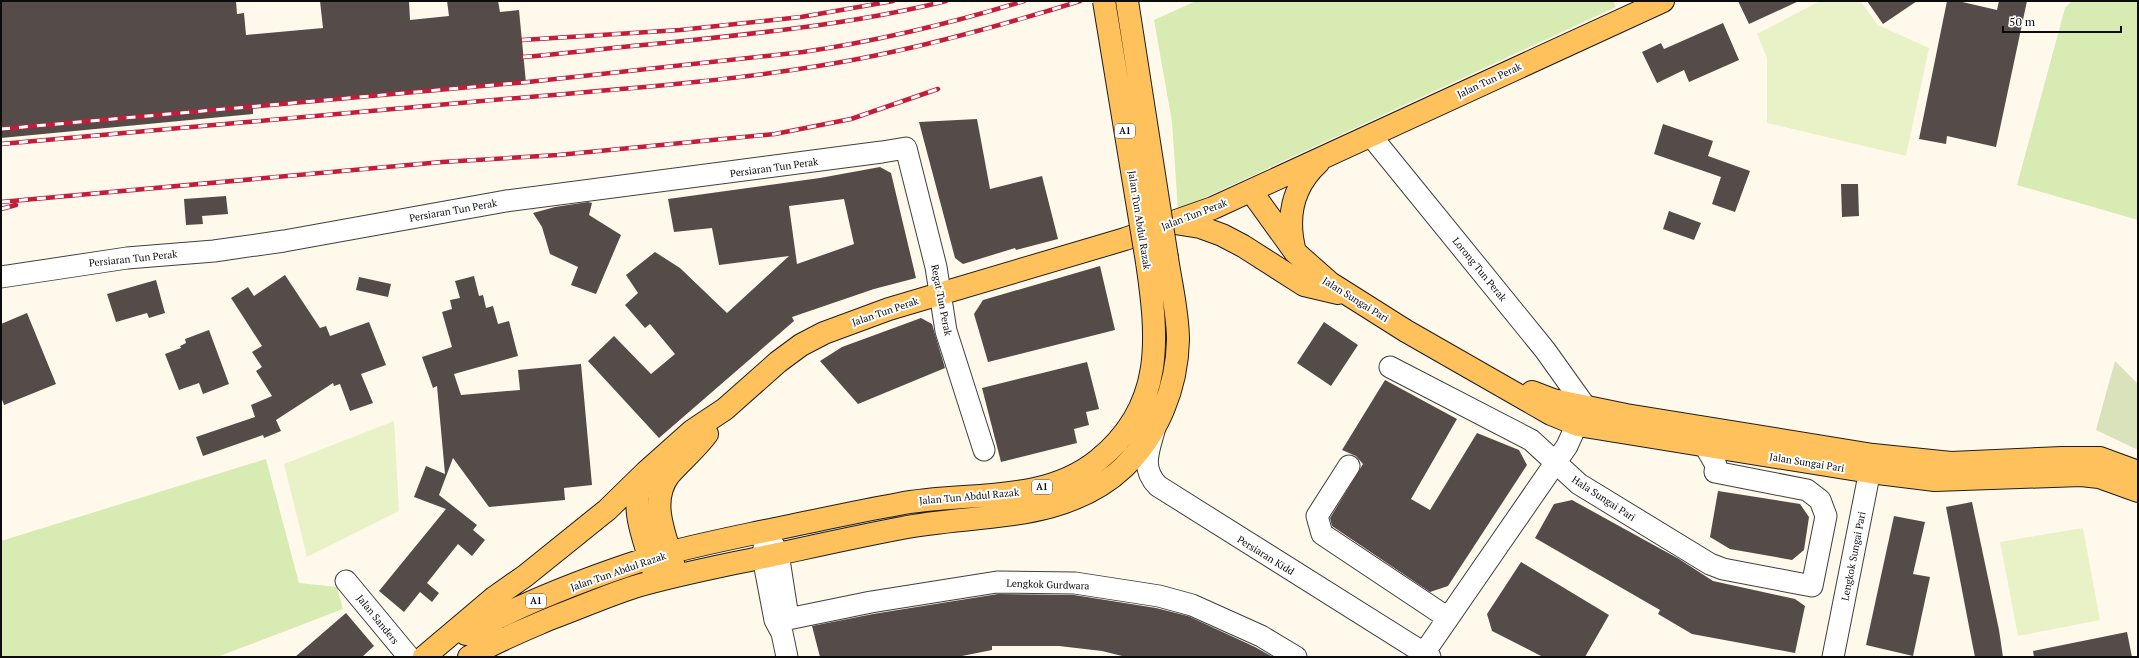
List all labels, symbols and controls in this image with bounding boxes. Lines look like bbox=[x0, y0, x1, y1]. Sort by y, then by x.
scale bar bbox=[2003, 8, 2121, 34]
text: 50 m bbox=[2009, 14, 2036, 29]
street label: Jalan Tun Perak bbox=[1455, 59, 1524, 101]
road number: A1 bbox=[1115, 124, 1135, 138]
street label: Persiaran Tun Perak bbox=[729, 155, 820, 180]
street label: Jalan Tun Abdul Razak bbox=[1125, 170, 1154, 271]
street label: Persiaran Tun Perak bbox=[408, 196, 499, 225]
street label: Jalan Tun Perak bbox=[1159, 196, 1230, 233]
street label: Lorong Tun Perak bbox=[1450, 235, 1510, 305]
street label: Persiaran Tun Perak bbox=[88, 247, 179, 270]
street label: Regat Tun Perak bbox=[928, 263, 955, 338]
street label: Jalan Sungai Pari bbox=[1320, 274, 1391, 325]
street label: Jalan Tun Perak bbox=[850, 294, 921, 329]
street label: Jalan Sungai Pari bbox=[1769, 450, 1845, 475]
street label: Hala Sungai Pari bbox=[1569, 473, 1638, 524]
road number: A1 bbox=[1032, 480, 1052, 494]
street label: Jalan Tun Abdul Razak bbox=[919, 486, 1020, 507]
street label: Lengkok Sungai Pari bbox=[1838, 510, 1869, 602]
street label: Persiaran Kidd bbox=[1235, 533, 1297, 578]
street label: Jalan Tun Abdul Razak bbox=[569, 549, 668, 594]
street label: Lengkok Gurdwara bbox=[1006, 577, 1090, 592]
street label: Jalan Sanders bbox=[354, 592, 402, 647]
road number: A1 bbox=[526, 594, 546, 608]

